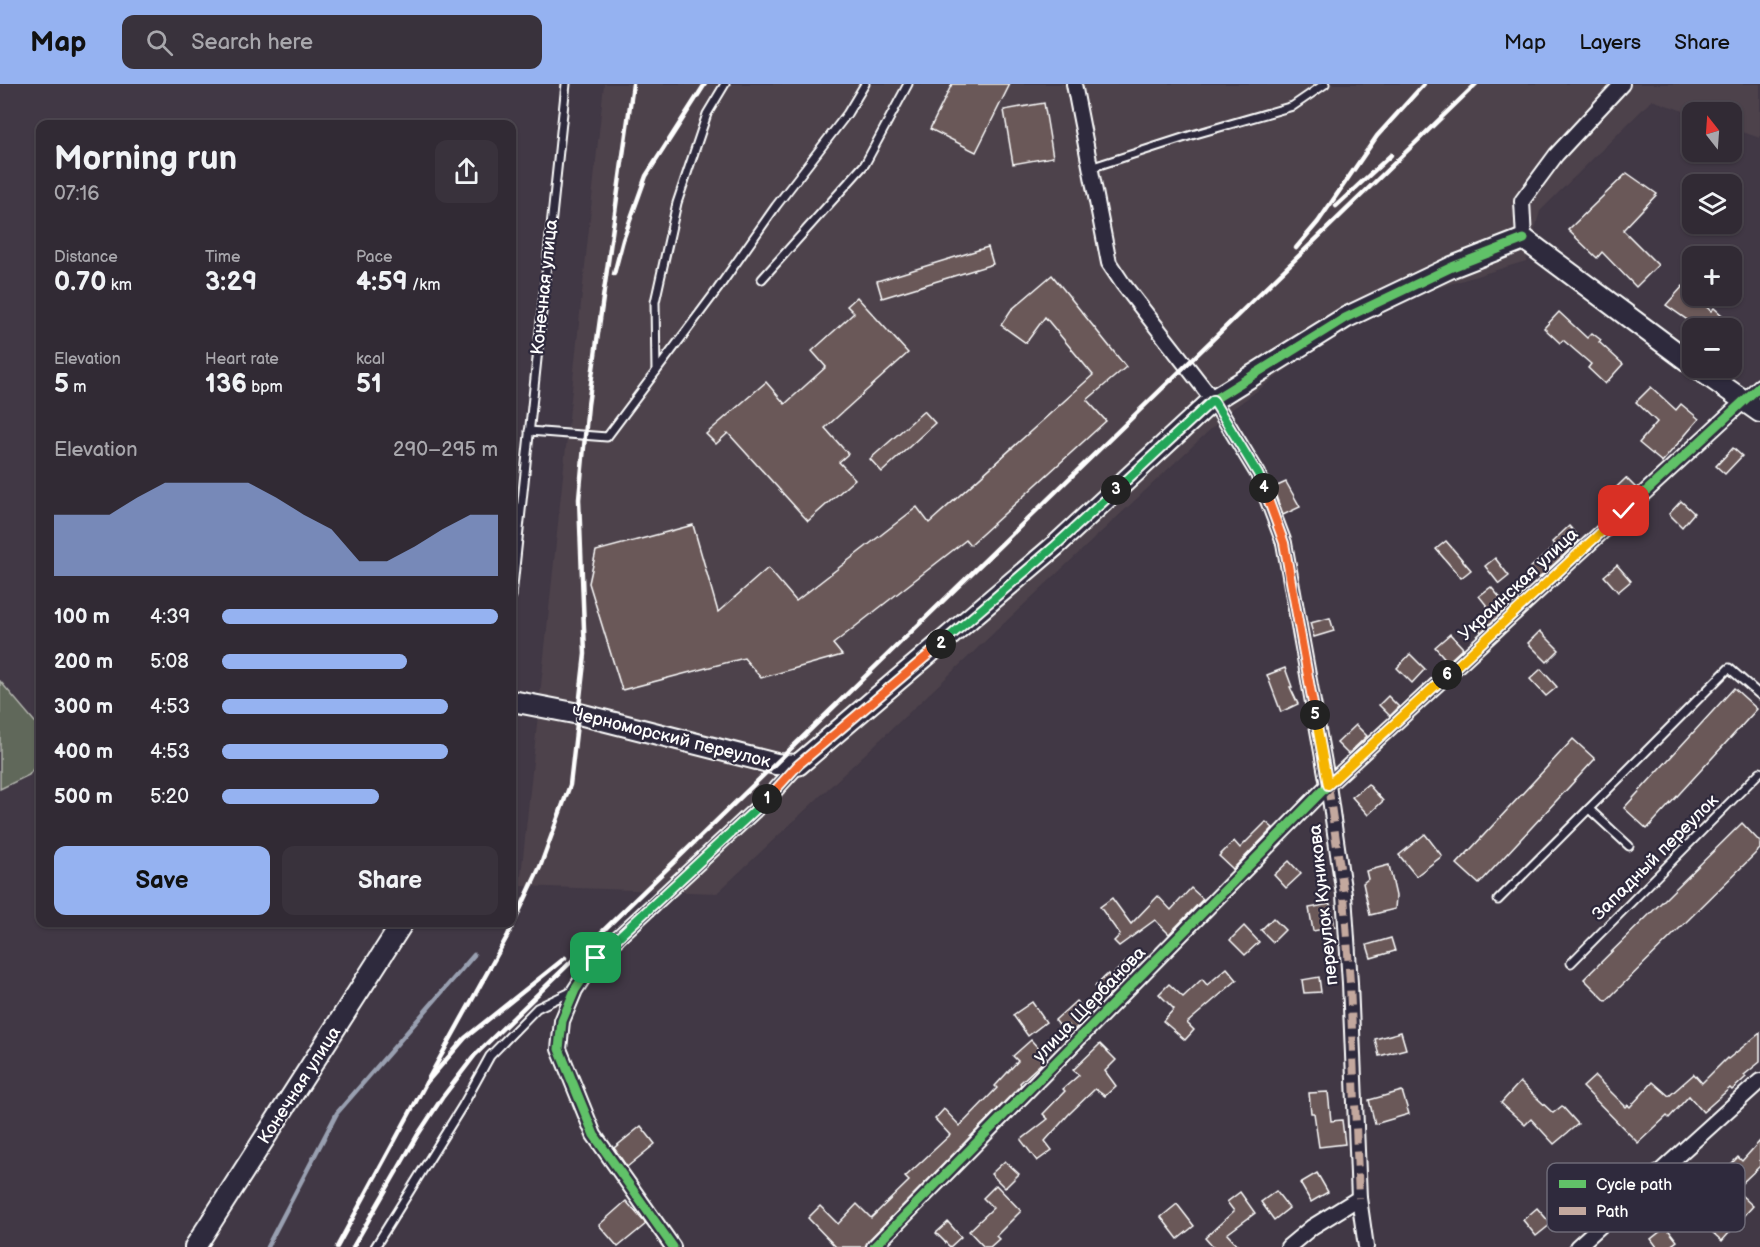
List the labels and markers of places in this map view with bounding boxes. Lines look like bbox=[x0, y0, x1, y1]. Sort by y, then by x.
pin: 4 bbox=[1249, 473, 1279, 503]
pin: 3 bbox=[1101, 475, 1131, 505]
pin bbox=[1598, 485, 1649, 536]
pin: 2 bbox=[926, 629, 956, 659]
pin: 6 bbox=[1432, 660, 1462, 690]
pin: 5 bbox=[1300, 700, 1330, 730]
pin: 1 bbox=[752, 784, 782, 814]
pin bbox=[570, 932, 621, 983]

